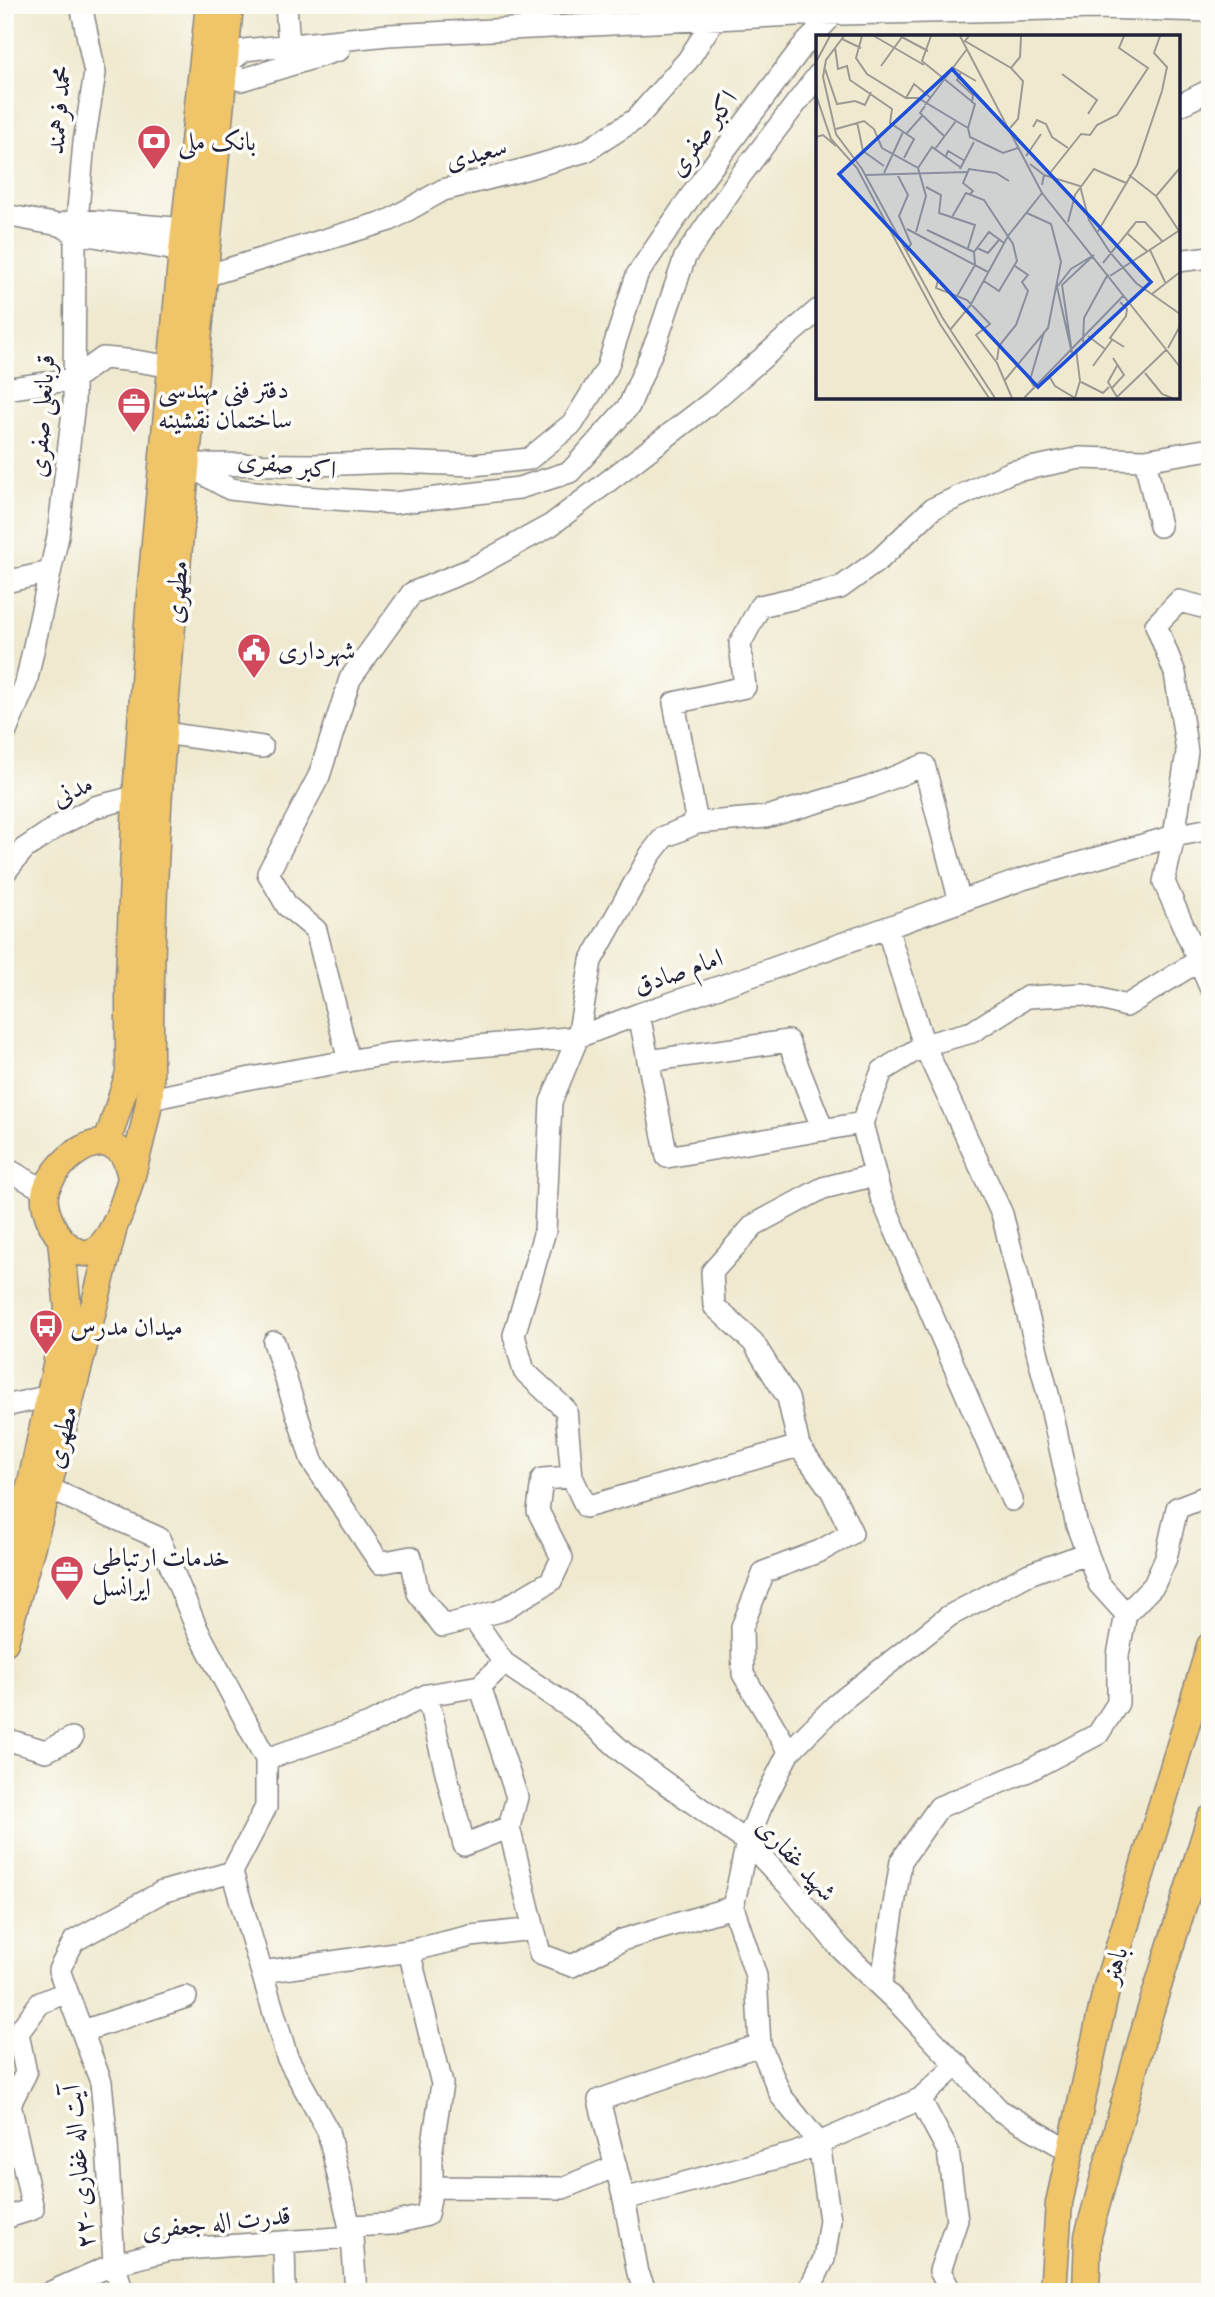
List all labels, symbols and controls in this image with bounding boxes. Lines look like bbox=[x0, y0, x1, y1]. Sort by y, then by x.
inset map bbox=[816, 35, 1180, 399]
street label: محمد فرهمند bbox=[37, 64, 79, 156]
street label: اکبر صفری bbox=[659, 83, 745, 183]
bank icon: بانک ملی bbox=[135, 122, 173, 171]
place label: بانک ملی bbox=[178, 124, 256, 160]
street label: سعیدی bbox=[441, 128, 511, 178]
street label: قربانعلی صفری bbox=[20, 353, 64, 479]
place label: دفتر فنی مهندسی ساختمان نقشینه bbox=[158, 372, 292, 436]
office icon: دفتر فنی مهندسی ساختمان نقشینه bbox=[115, 385, 153, 434]
street label: اکبر صفری bbox=[236, 441, 338, 487]
street label: مطهری bbox=[156, 559, 196, 625]
public building icon: شهرداری bbox=[235, 631, 273, 680]
place label: شهرداری bbox=[278, 633, 355, 667]
street label: مدنی bbox=[46, 766, 98, 814]
street label: امام صادق bbox=[629, 940, 729, 1008]
bus stop icon: میدان مدرس bbox=[27, 1307, 65, 1356]
place label: میدان مدرس bbox=[70, 1309, 183, 1343]
street label: مطهری bbox=[37, 1402, 85, 1472]
place label: خدمات ارتباطی ایرانسل bbox=[92, 1540, 230, 1605]
office icon: خدمات ارتباطی ایرانسل bbox=[48, 1553, 86, 1602]
street label: شهید غفاری bbox=[749, 1810, 845, 1908]
street label: باهنر bbox=[1092, 1943, 1135, 1990]
street label: ۲۲- آیت اله غفاری bbox=[54, 2081, 102, 2251]
street label: قدرت اله جعفری bbox=[140, 2197, 292, 2247]

